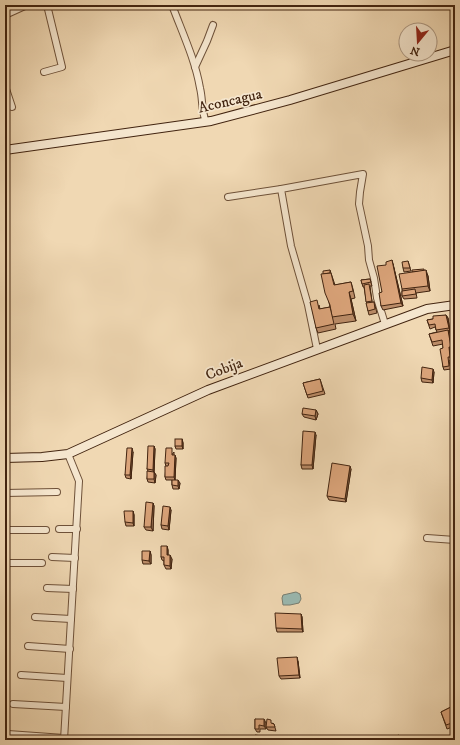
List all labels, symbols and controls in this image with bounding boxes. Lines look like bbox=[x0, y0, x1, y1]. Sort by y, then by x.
north arrow bbox=[398, 22, 438, 62]
text: N bbox=[409, 43, 422, 59]
street label: Aconcagua bbox=[196, 84, 264, 118]
street label: Cobija bbox=[203, 353, 246, 385]

